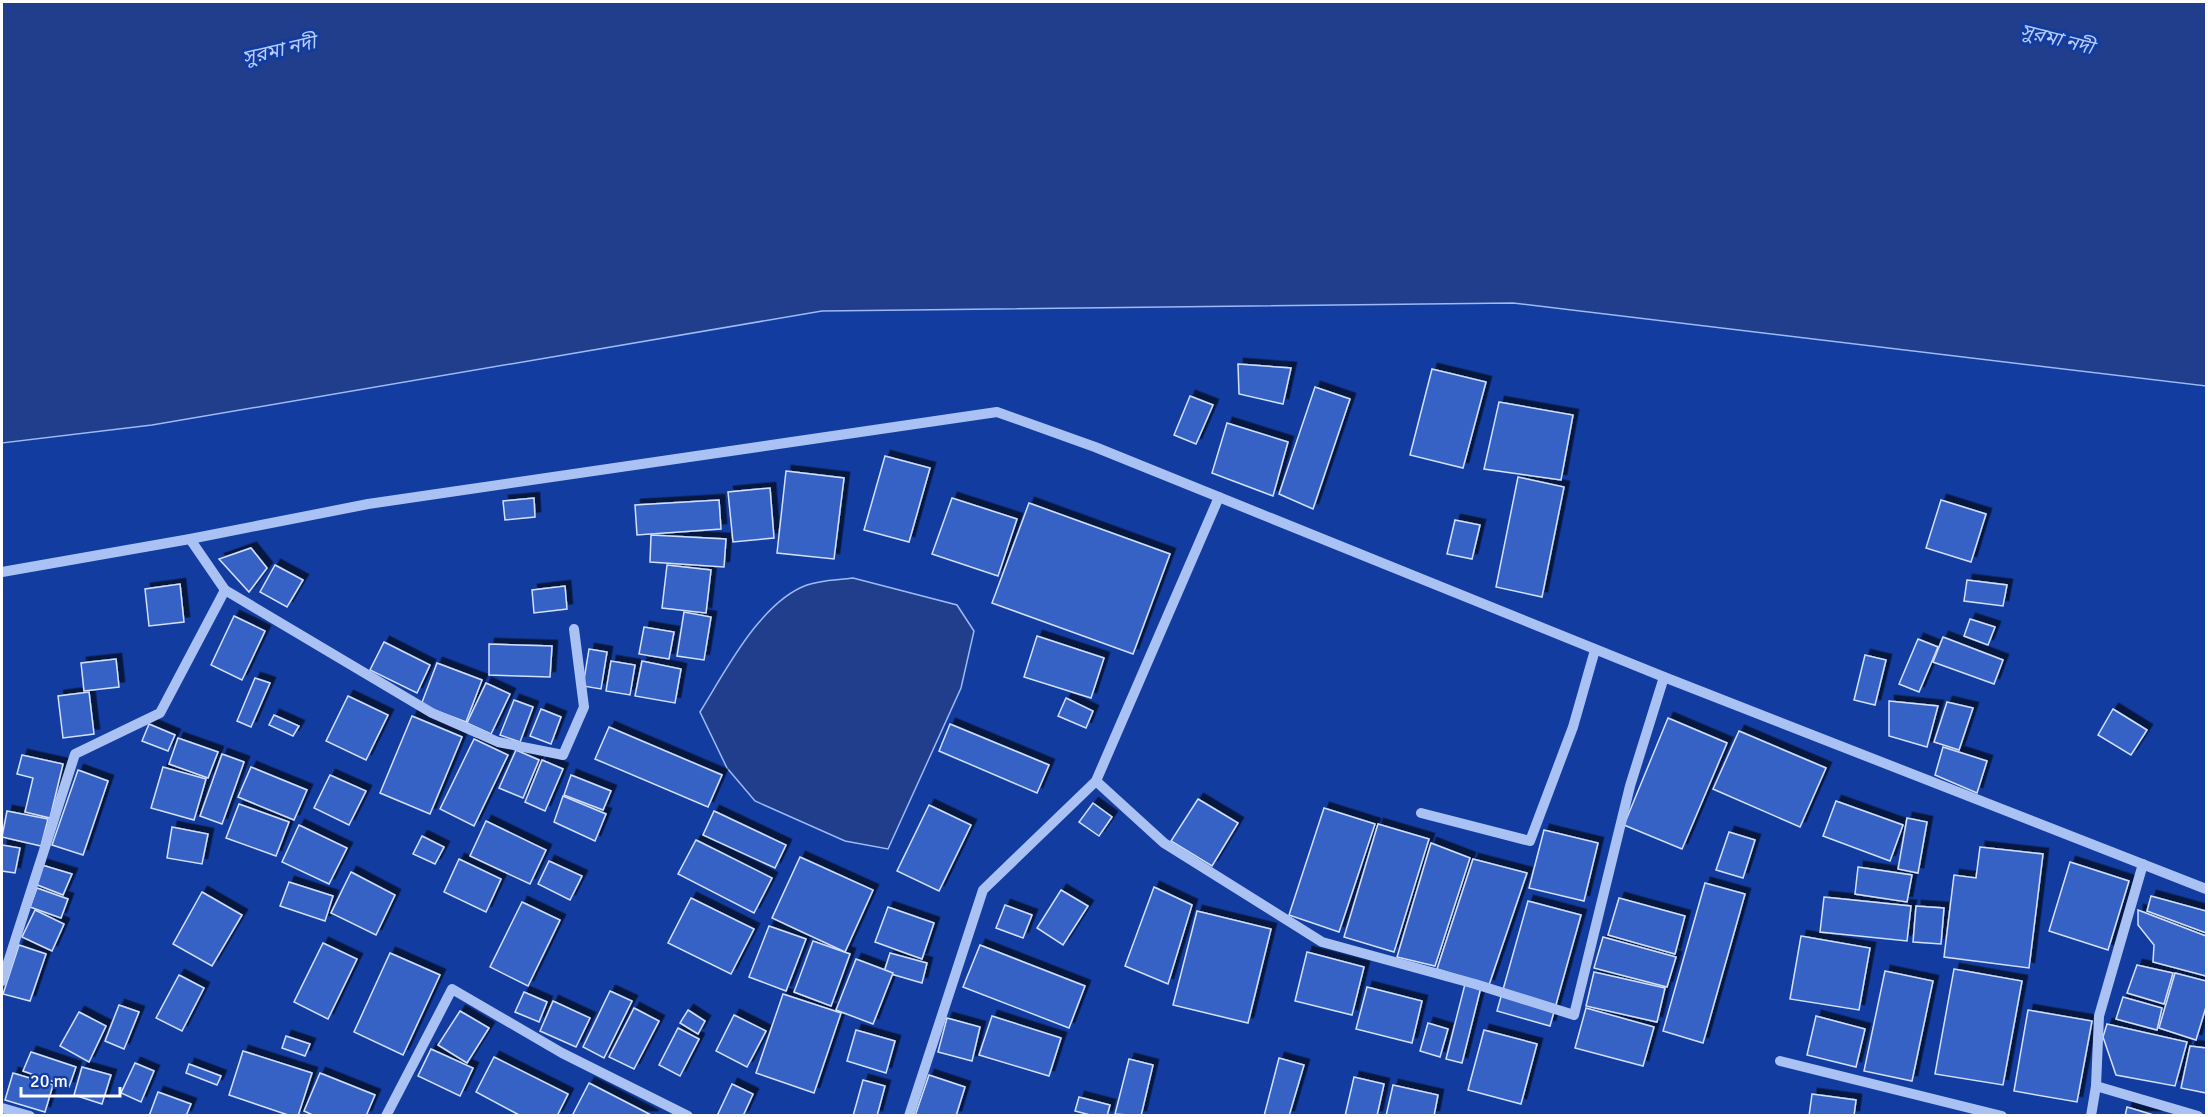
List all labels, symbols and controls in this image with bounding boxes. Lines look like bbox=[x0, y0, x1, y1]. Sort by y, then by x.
water label: সুরমা নদী bbox=[2018, 18, 2100, 61]
water label: সুরমা নদী bbox=[240, 29, 322, 71]
scale bar bbox=[21, 1060, 120, 1098]
text: 20 m bbox=[30, 1070, 68, 1092]

